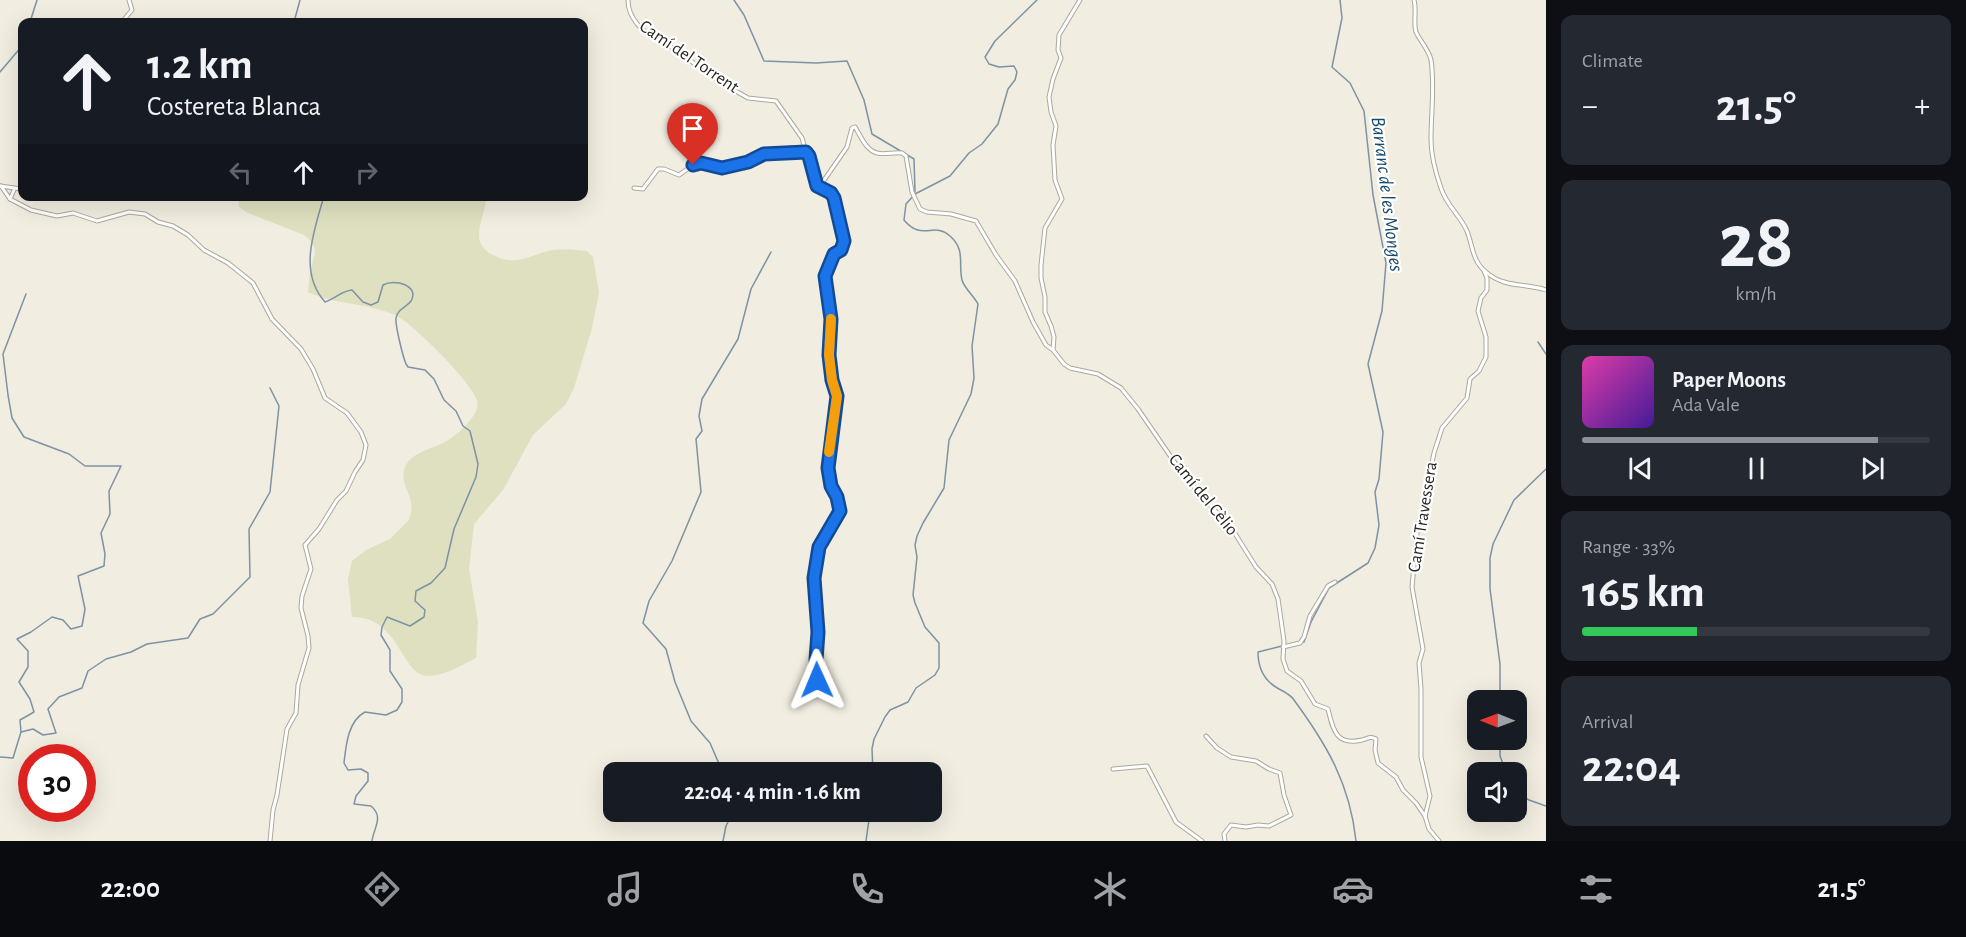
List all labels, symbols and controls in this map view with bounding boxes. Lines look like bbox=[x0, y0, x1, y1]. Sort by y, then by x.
street label: Camí del Torrent bbox=[636, 17, 742, 97]
icon: ahead bbox=[48, 42, 126, 120]
text: 1.2 km bbox=[147, 44, 253, 86]
text: Climate bbox=[1582, 51, 1643, 71]
text: 21.5° bbox=[1716, 84, 1796, 129]
text: − bbox=[1582, 90, 1598, 123]
text: + bbox=[1914, 90, 1930, 123]
text: Costereta Blanca bbox=[147, 93, 321, 120]
pin bbox=[667, 103, 718, 165]
icon: arrive bbox=[676, 112, 709, 145]
water label: Barranc de les Monges bbox=[1368, 116, 1406, 273]
icon: left bbox=[224, 156, 257, 189]
icon: ahead bbox=[287, 156, 320, 189]
icon: right bbox=[350, 156, 383, 189]
text: 28 bbox=[1718, 204, 1794, 282]
text: km/h bbox=[1735, 284, 1777, 304]
text: Paper Moons bbox=[1672, 369, 1786, 391]
text: Ada Vale bbox=[1672, 395, 1740, 415]
street label: Camí del Cèlio bbox=[1165, 451, 1241, 539]
icon: previous bbox=[1624, 452, 1657, 485]
icon: pause bbox=[1740, 452, 1773, 485]
icon: next bbox=[1856, 452, 1889, 485]
street label: Camí Travessera bbox=[1405, 460, 1441, 574]
text: Range · 33% bbox=[1582, 537, 1675, 557]
text: 165 km bbox=[1582, 570, 1705, 615]
position arrow bbox=[785, 648, 849, 712]
north arrow bbox=[1467, 690, 1527, 750]
map controls bbox=[1467, 690, 1527, 822]
text: Arrival bbox=[1582, 712, 1633, 732]
speed limit sign: 30 bbox=[18, 744, 96, 822]
text: 22:04 bbox=[1582, 745, 1681, 790]
button: sound bbox=[1467, 762, 1527, 822]
text: 22:04 · 4 min · 1.6 km bbox=[684, 781, 861, 803]
icon: directions bbox=[361, 868, 403, 910]
icon: music bbox=[604, 868, 646, 910]
icon: phone bbox=[846, 868, 888, 910]
icon: climate bbox=[1089, 868, 1131, 910]
icon: car bbox=[1332, 868, 1374, 910]
icon: filters bbox=[1575, 868, 1617, 910]
text: 22:00 bbox=[100, 875, 160, 902]
text: 21.5° bbox=[1817, 875, 1866, 902]

